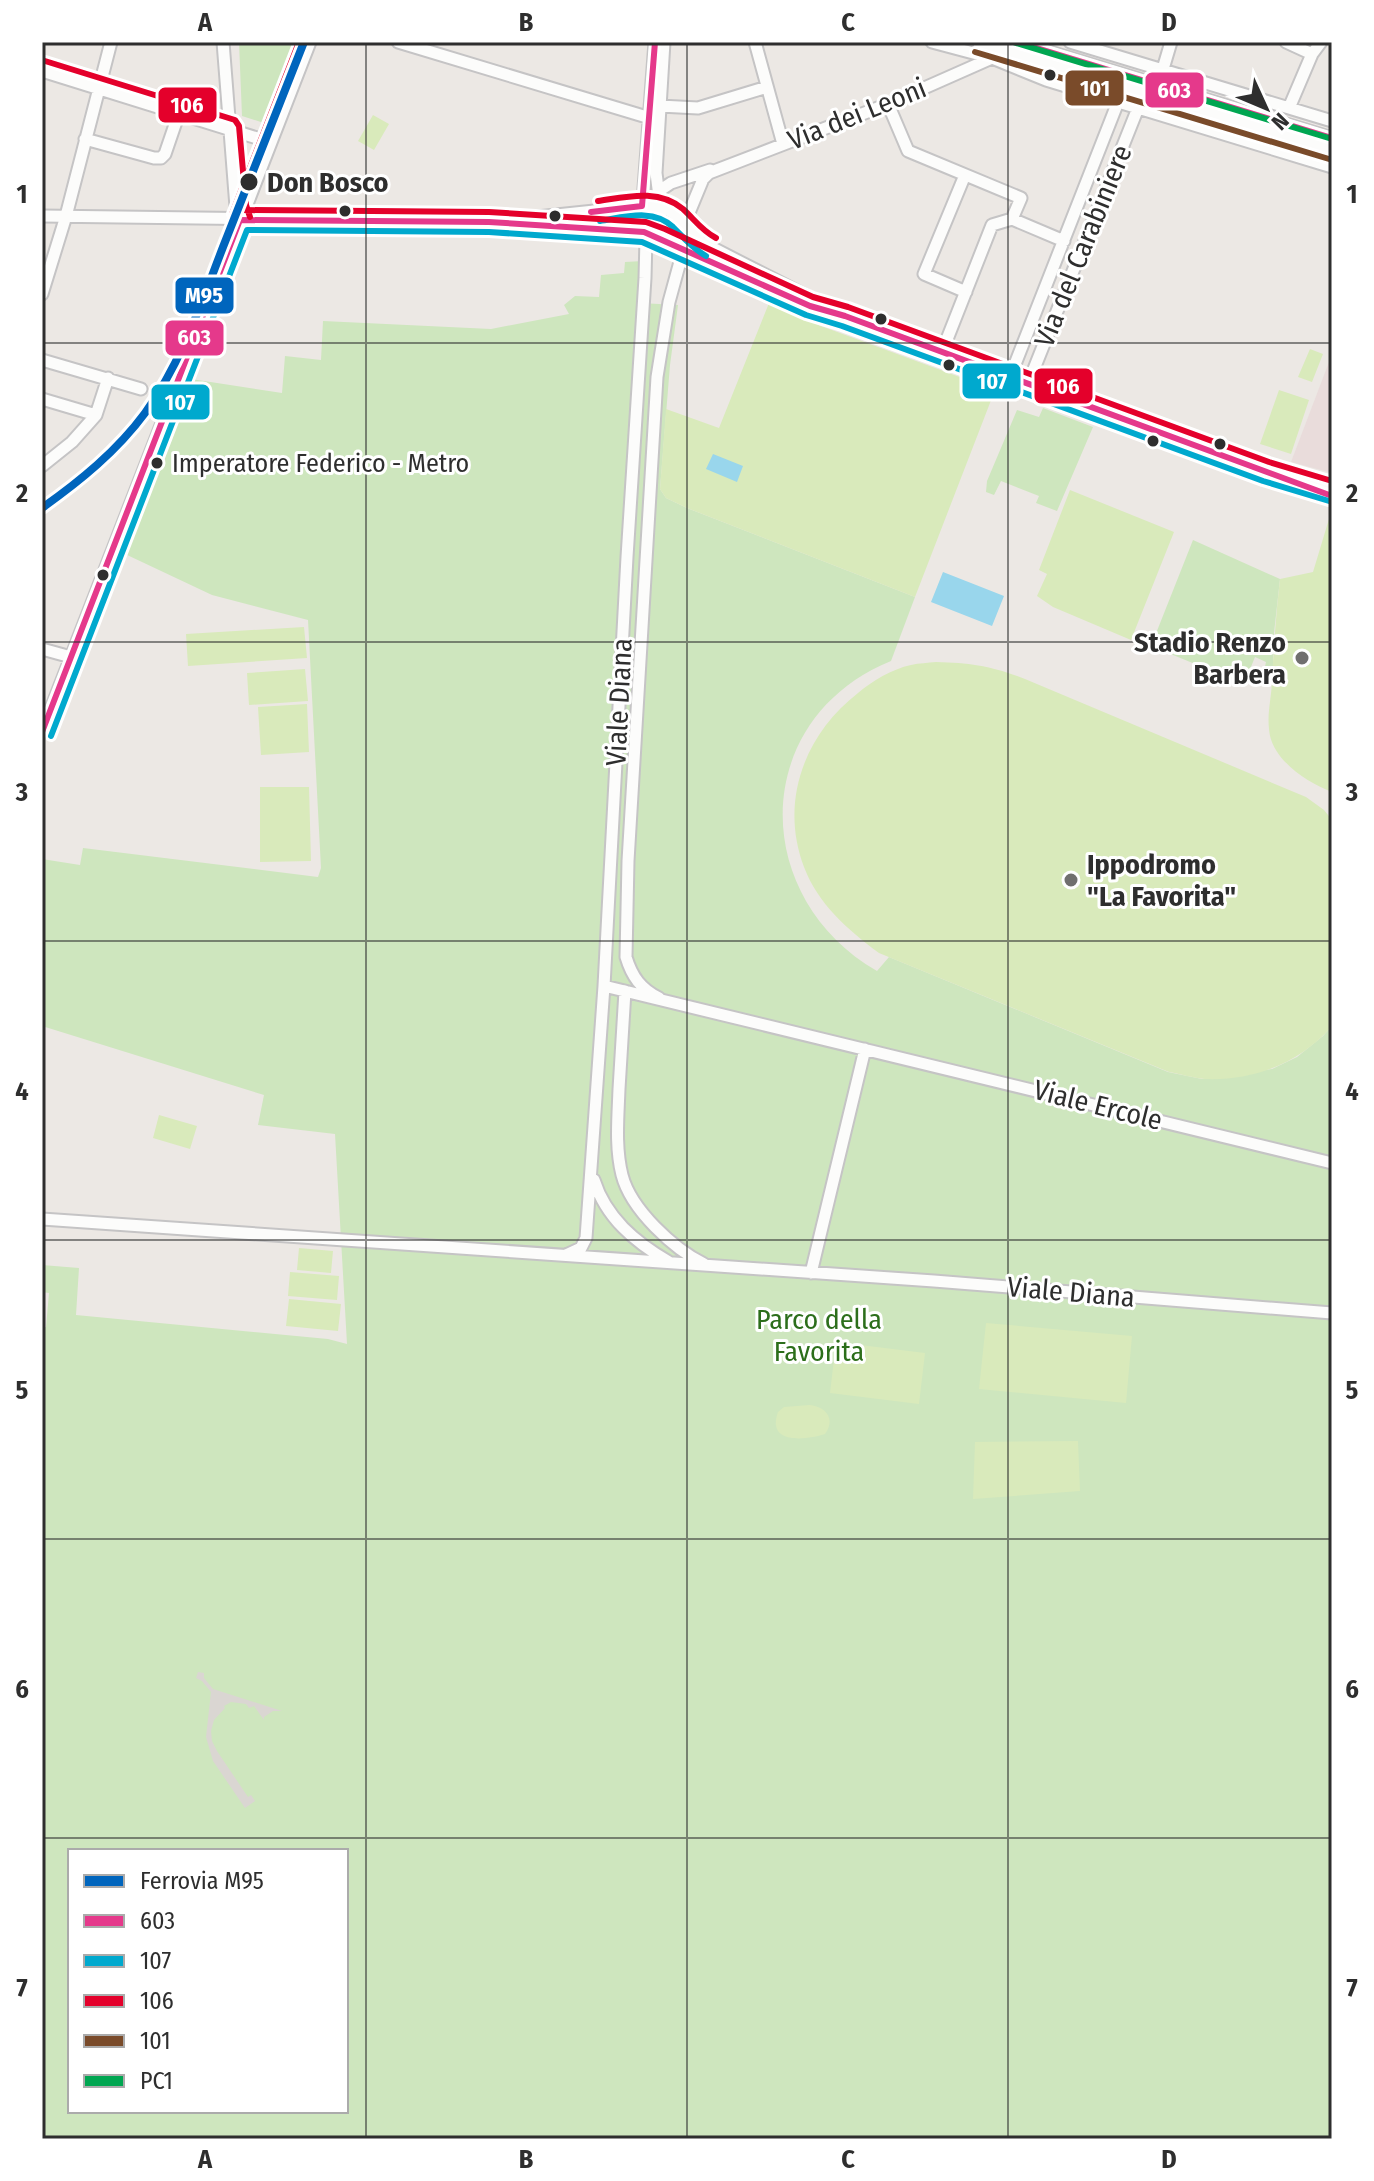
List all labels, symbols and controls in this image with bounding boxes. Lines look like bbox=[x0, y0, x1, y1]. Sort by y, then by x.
text: A bbox=[197, 7, 213, 38]
text: B bbox=[519, 7, 534, 38]
text: C bbox=[841, 7, 855, 38]
text: D bbox=[1161, 7, 1177, 38]
unlabelled marker bbox=[1042, 67, 1058, 83]
north arrow bbox=[1226, 68, 1306, 148]
line badge: 101 bbox=[1064, 69, 1125, 107]
street label: Via dei Leoni bbox=[783, 71, 931, 157]
line badge: 603 bbox=[1144, 71, 1205, 109]
text: 101 bbox=[1080, 75, 1110, 102]
text: 603 bbox=[1157, 77, 1191, 104]
line badge: 106 bbox=[157, 86, 218, 124]
text: 106 bbox=[171, 92, 203, 119]
text: N bbox=[1266, 107, 1294, 136]
street label: Via del Carabiniere bbox=[1027, 140, 1139, 352]
place label: Don Bosco bbox=[267, 166, 389, 199]
marker: Don Bosco bbox=[238, 171, 260, 193]
text: 1 bbox=[17, 179, 28, 210]
text: 1 bbox=[1347, 179, 1358, 210]
unlabelled marker bbox=[337, 203, 353, 219]
unlabelled marker bbox=[547, 208, 563, 224]
line badge: M95 bbox=[174, 276, 235, 315]
text: M95 bbox=[185, 282, 223, 309]
unlabelled marker bbox=[873, 311, 889, 327]
line badge: 603 bbox=[164, 319, 225, 357]
text: 603 bbox=[177, 324, 211, 351]
unlabelled marker bbox=[941, 357, 957, 373]
line badge: 107 bbox=[961, 362, 1022, 400]
line badge: 106 bbox=[1033, 367, 1094, 405]
text: 107 bbox=[977, 368, 1008, 395]
text: 106 bbox=[1047, 373, 1079, 400]
line badge: 107 bbox=[150, 383, 211, 421]
text: 107 bbox=[165, 389, 196, 416]
unlabelled marker bbox=[1145, 433, 1161, 449]
unlabelled marker bbox=[1212, 436, 1228, 452]
place label: Imperatore Federico - Metro bbox=[172, 448, 469, 479]
marker: Imperatore Federico - Metro bbox=[149, 455, 165, 471]
text: 2 bbox=[15, 478, 28, 509]
text: 2 bbox=[1345, 478, 1358, 509]
unlabelled marker bbox=[95, 567, 111, 583]
place label: Stadio Renzo Barbera bbox=[1134, 626, 1286, 691]
street label: Viale Diana bbox=[599, 637, 639, 767]
marker: Stadio Renzo Barbera bbox=[1293, 649, 1311, 667]
text: 3 bbox=[15, 777, 28, 808]
text: 3 bbox=[1345, 777, 1358, 808]
place label: Ippodromo "La Favorita" bbox=[1087, 848, 1236, 913]
marker: Ippodromo "La Favorita" bbox=[1062, 871, 1080, 889]
street label: Viale Ercole bbox=[1030, 1073, 1166, 1137]
text: 4 bbox=[15, 1076, 29, 1107]
text: 4 bbox=[1345, 1076, 1359, 1107]
street label: Viale Diana bbox=[1006, 1270, 1136, 1314]
park label: Parco della Favorita bbox=[756, 1303, 882, 1368]
text: 5 bbox=[16, 1375, 29, 1406]
text: 5 bbox=[1346, 1375, 1359, 1406]
text: 6 bbox=[15, 1674, 29, 1705]
text: 6 bbox=[1345, 1674, 1359, 1705]
legend bbox=[68, 1849, 348, 2113]
text: Ferrovia M95 bbox=[140, 1867, 264, 1895]
text: 603 bbox=[140, 1907, 175, 1935]
text: 107 bbox=[140, 1947, 171, 1975]
text: 7 bbox=[16, 1973, 28, 2004]
text: 7 bbox=[1346, 1973, 1358, 2004]
text: 106 bbox=[140, 1987, 174, 2015]
text: 101 bbox=[140, 2027, 171, 2055]
text: PC1 bbox=[140, 2067, 173, 2095]
text: A bbox=[197, 2144, 213, 2175]
text: B bbox=[519, 2144, 534, 2175]
text: C bbox=[841, 2144, 855, 2175]
text: D bbox=[1161, 2144, 1177, 2175]

